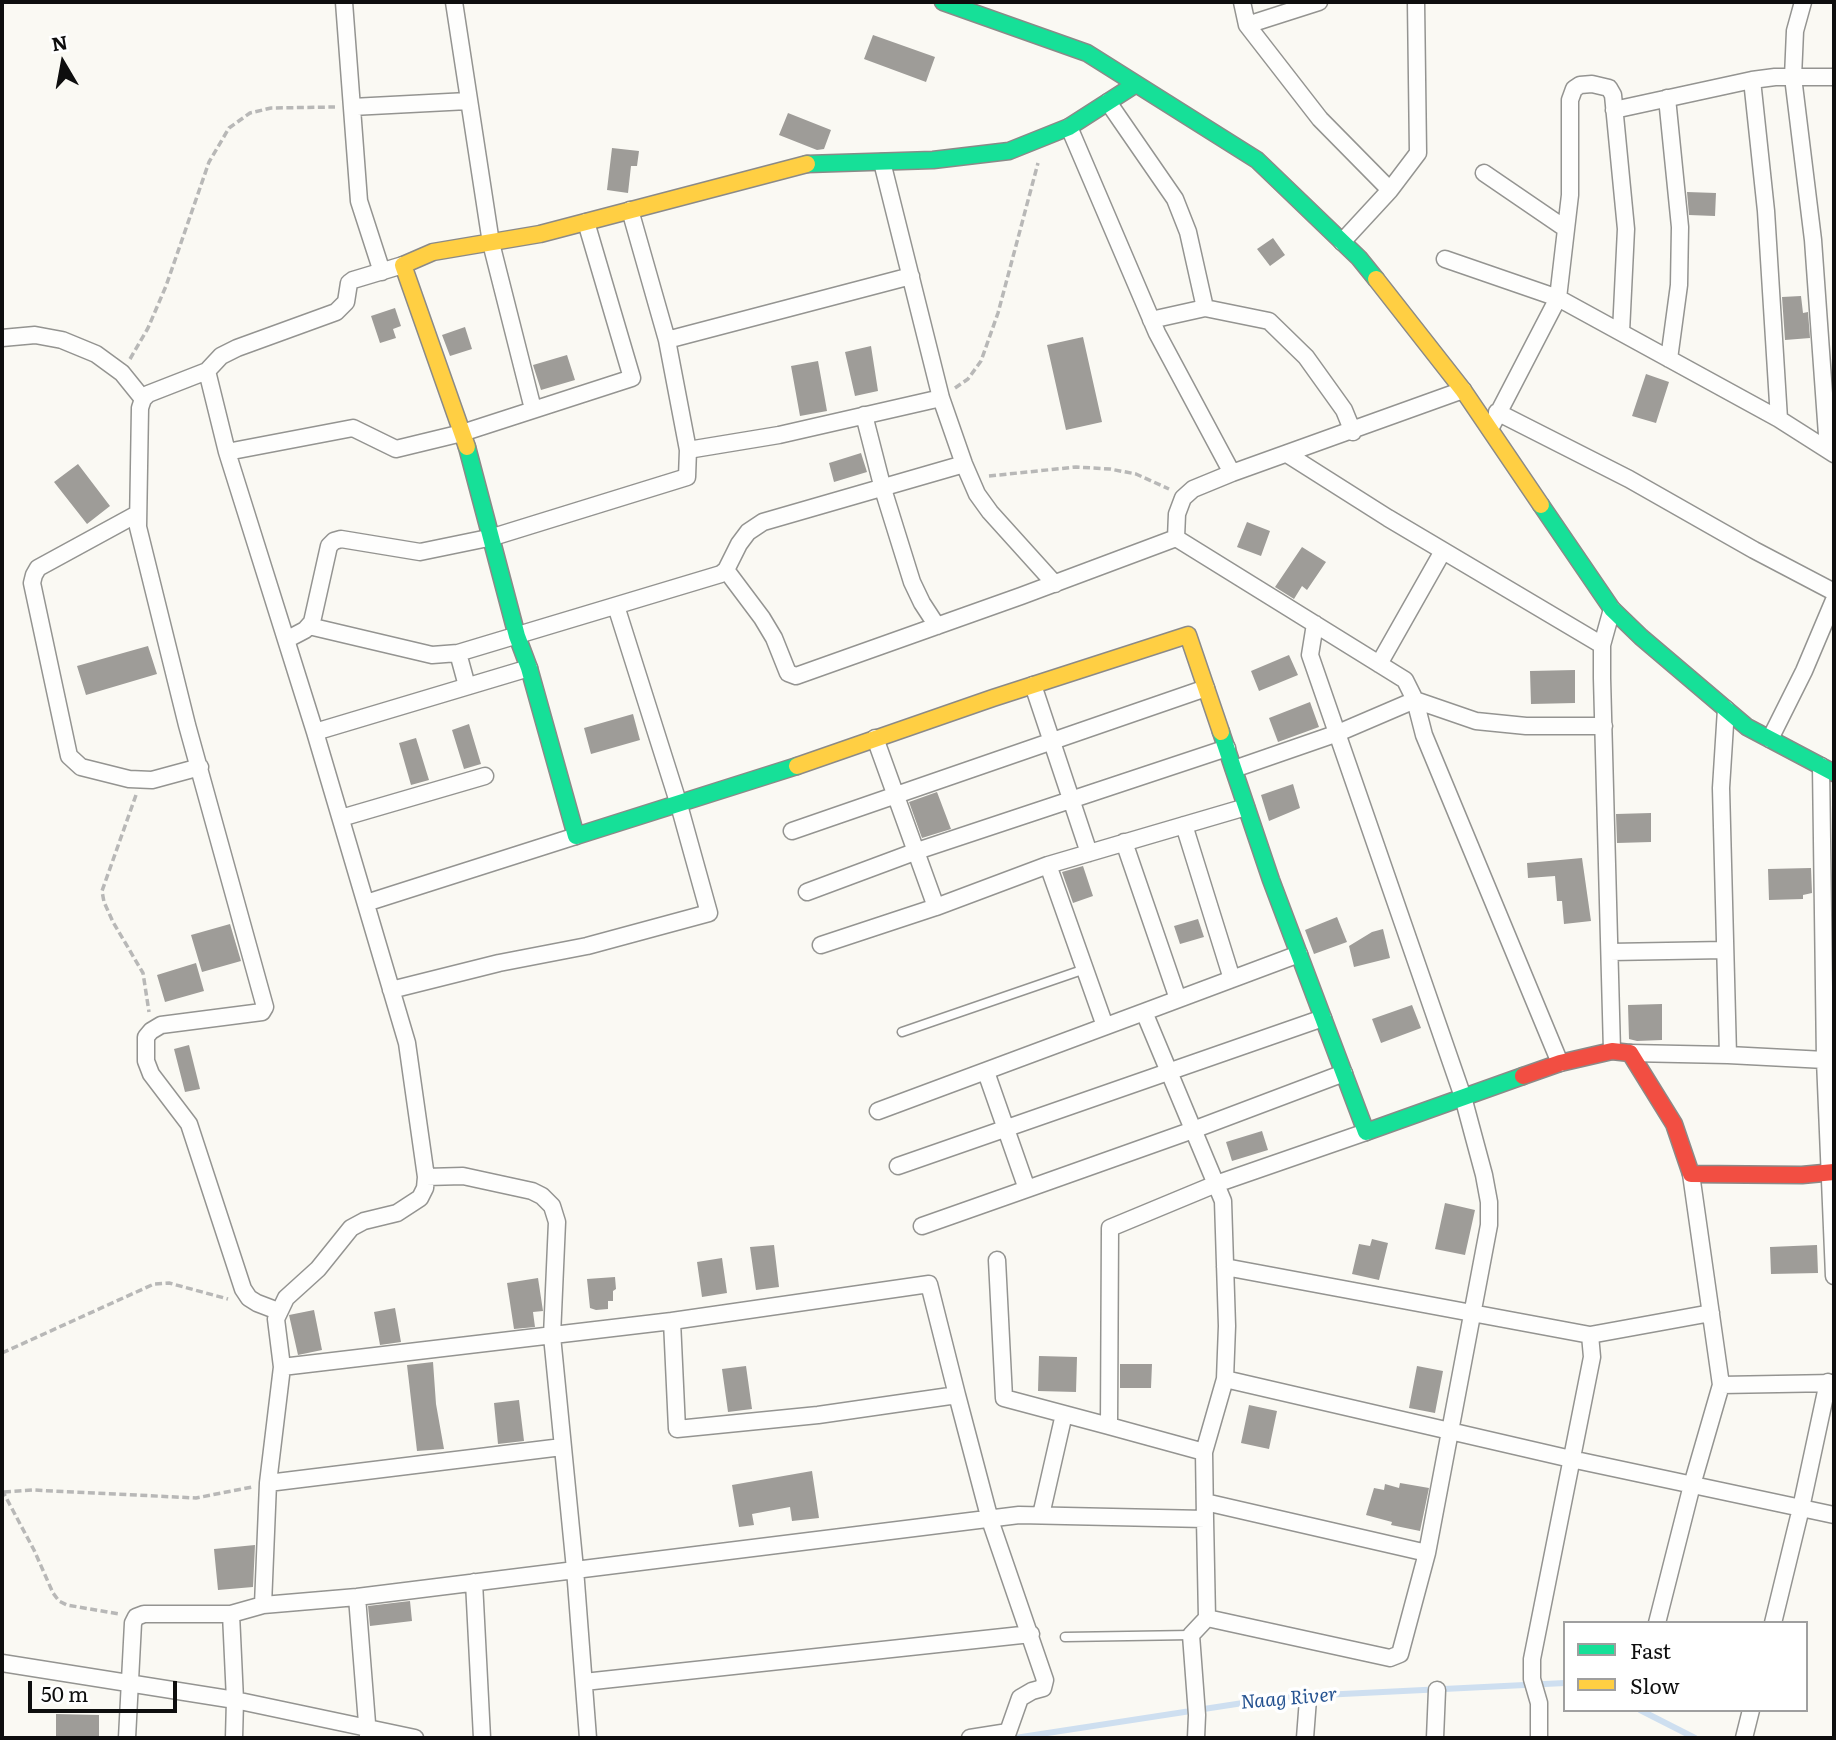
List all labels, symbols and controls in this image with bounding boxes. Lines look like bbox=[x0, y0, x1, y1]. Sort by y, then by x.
text: N bbox=[49, 27, 70, 57]
north arrow bbox=[28, 28, 98, 98]
legend bbox=[1563, 1621, 1808, 1712]
text: Fast bbox=[1630, 1634, 1671, 1665]
scale bar bbox=[32, 1666, 180, 1710]
text: Slow bbox=[1630, 1669, 1680, 1700]
text: 50 m bbox=[41, 1677, 88, 1708]
water label: Naag River bbox=[1240, 1683, 1338, 1715]

